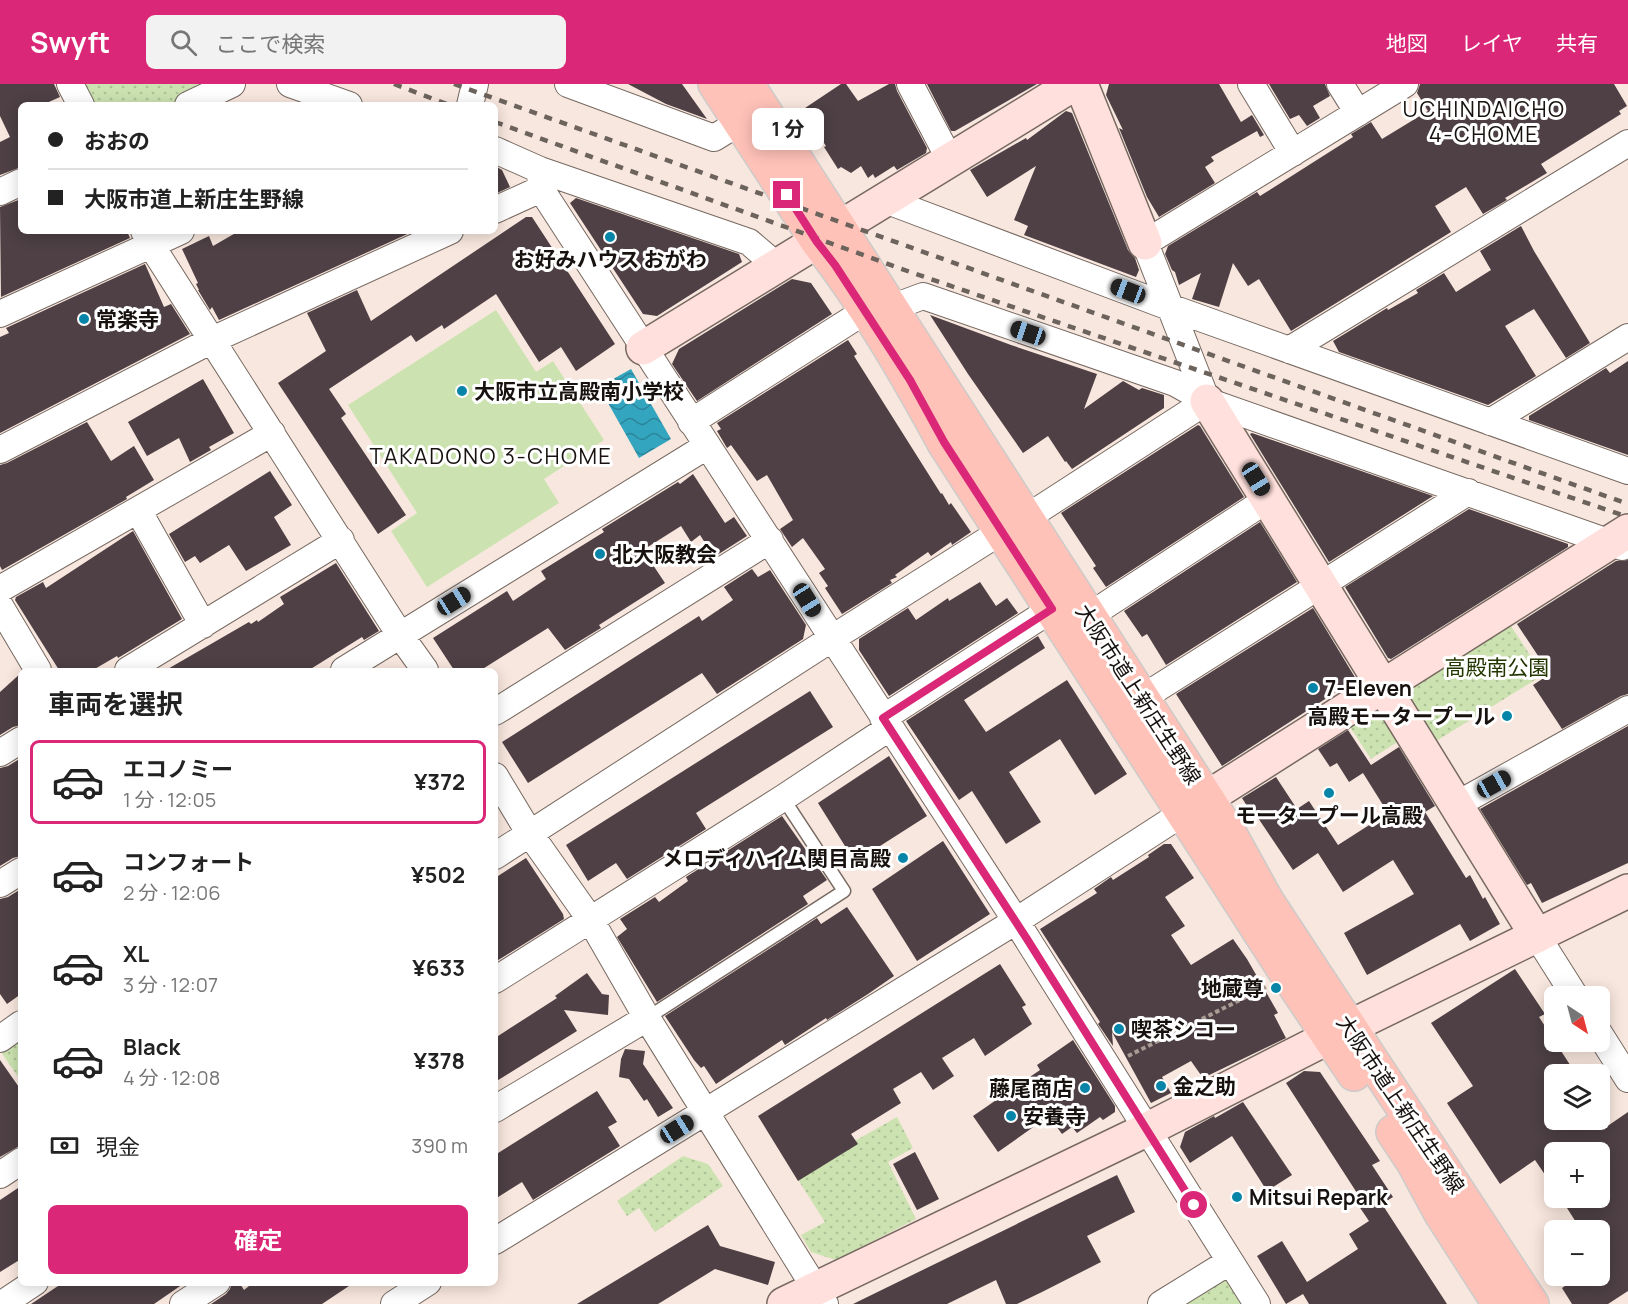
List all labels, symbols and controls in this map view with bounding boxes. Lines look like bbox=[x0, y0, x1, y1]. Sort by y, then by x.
search box bbox=[146, 15, 566, 69]
text: Swyft bbox=[30, 23, 110, 61]
icon: search bbox=[167, 26, 200, 59]
text: ここで検索 bbox=[215, 29, 325, 59]
text: 地図 bbox=[1386, 29, 1428, 57]
text: レイヤ bbox=[1461, 29, 1523, 57]
text: 共有 bbox=[1556, 29, 1598, 57]
district label: UCHINDAICHO 4-CHOME bbox=[1402, 94, 1566, 149]
callout: 1 分 bbox=[751, 108, 823, 150]
text: 1 分 bbox=[772, 115, 804, 142]
text: おおの bbox=[84, 126, 150, 156]
route end bbox=[773, 181, 800, 208]
text: 大阪市道上新庄生野線 bbox=[84, 184, 304, 214]
marker: お好みハウス おがわ bbox=[603, 230, 617, 244]
place label: お好みハウス おがわ bbox=[513, 245, 707, 273]
car bbox=[1108, 276, 1148, 306]
place label: 常楽寺 bbox=[96, 305, 159, 333]
marker: 常楽寺 bbox=[77, 312, 91, 326]
car bbox=[1008, 319, 1048, 347]
place label: 大阪市立高殿南小学校 bbox=[474, 377, 684, 405]
marker: 大阪市立高殿南小学校 bbox=[455, 384, 469, 398]
district label: TAKADONO 3-CHOME bbox=[370, 441, 612, 471]
car bbox=[1239, 459, 1273, 499]
place label: 北大阪教会 bbox=[612, 540, 717, 568]
marker: 北大阪教会 bbox=[593, 547, 607, 561]
car bbox=[790, 580, 824, 620]
car bbox=[434, 584, 474, 618]
street label: 大阪市道上新庄生野線 bbox=[1070, 598, 1208, 790]
park label: 高殿南公園 bbox=[1445, 653, 1550, 681]
place label: 7-Eleven bbox=[1325, 674, 1412, 702]
marker: 7-Eleven bbox=[1306, 681, 1320, 695]
text: 車両を選択 bbox=[48, 685, 183, 722]
place label: 高殿モータープール bbox=[1307, 702, 1495, 730]
marker: 高殿モータープール bbox=[1500, 709, 1514, 723]
text: エコノミー bbox=[123, 754, 233, 784]
icon: car bbox=[51, 755, 105, 809]
text: ¥372 bbox=[414, 767, 465, 797]
car bbox=[1474, 767, 1514, 801]
text: 1 分 · 12:05 bbox=[123, 786, 216, 813]
marker: モータープール高殿 bbox=[1322, 786, 1336, 800]
place label: モータープール高殿 bbox=[1235, 801, 1423, 829]
place label: メロディハイム関目高殿 bbox=[662, 844, 891, 872]
text: コンフォート bbox=[123, 847, 254, 877]
icon: car bbox=[51, 848, 105, 902]
marker: メロディハイム関目高殿 bbox=[896, 851, 910, 865]
text: ¥502 bbox=[411, 860, 465, 890]
text: 2 分 · 12:06 bbox=[123, 879, 221, 906]
text: XL bbox=[123, 939, 149, 969]
icon: car bbox=[51, 941, 105, 995]
text: ¥633 bbox=[412, 953, 465, 983]
text: 3 分 · 12:07 bbox=[123, 971, 218, 998]
place label: 地蔵尊 bbox=[1201, 974, 1264, 1002]
marker: 地蔵尊 bbox=[1269, 981, 1283, 995]
north arrow bbox=[1544, 986, 1610, 1052]
map controls bbox=[1544, 986, 1610, 1286]
street label: 大阪市道上新庄生野線 bbox=[1331, 1009, 1471, 1199]
place label: 喫茶シコー bbox=[1131, 1015, 1236, 1043]
marker: 喫茶シコー bbox=[1112, 1022, 1126, 1036]
text: Black bbox=[123, 1032, 180, 1062]
icon: car bbox=[51, 1034, 105, 1088]
text: ¥378 bbox=[414, 1046, 465, 1076]
text: 4 分 · 12:08 bbox=[123, 1064, 220, 1091]
button: layers bbox=[1544, 1064, 1610, 1130]
place label: 金之助 bbox=[1173, 1072, 1236, 1100]
place label: 藤尾商店 bbox=[989, 1074, 1073, 1102]
marker: 金之助 bbox=[1154, 1079, 1168, 1093]
marker: 藤尾商店 bbox=[1078, 1081, 1092, 1095]
place label: 安養寺 bbox=[1023, 1102, 1086, 1130]
marker: 安養寺 bbox=[1004, 1109, 1018, 1123]
car bbox=[657, 1112, 697, 1146]
icon: cash bbox=[48, 1129, 81, 1162]
text: 現金 bbox=[96, 1132, 140, 1162]
text: 390 m bbox=[411, 1132, 468, 1159]
button: + bbox=[1544, 1142, 1610, 1208]
place label: Mitsui Repark bbox=[1249, 1183, 1388, 1211]
marker: Mitsui Repark bbox=[1230, 1190, 1244, 1204]
route start bbox=[1180, 1191, 1207, 1218]
button: 確定 bbox=[48, 1205, 468, 1274]
button: − bbox=[1544, 1220, 1610, 1286]

